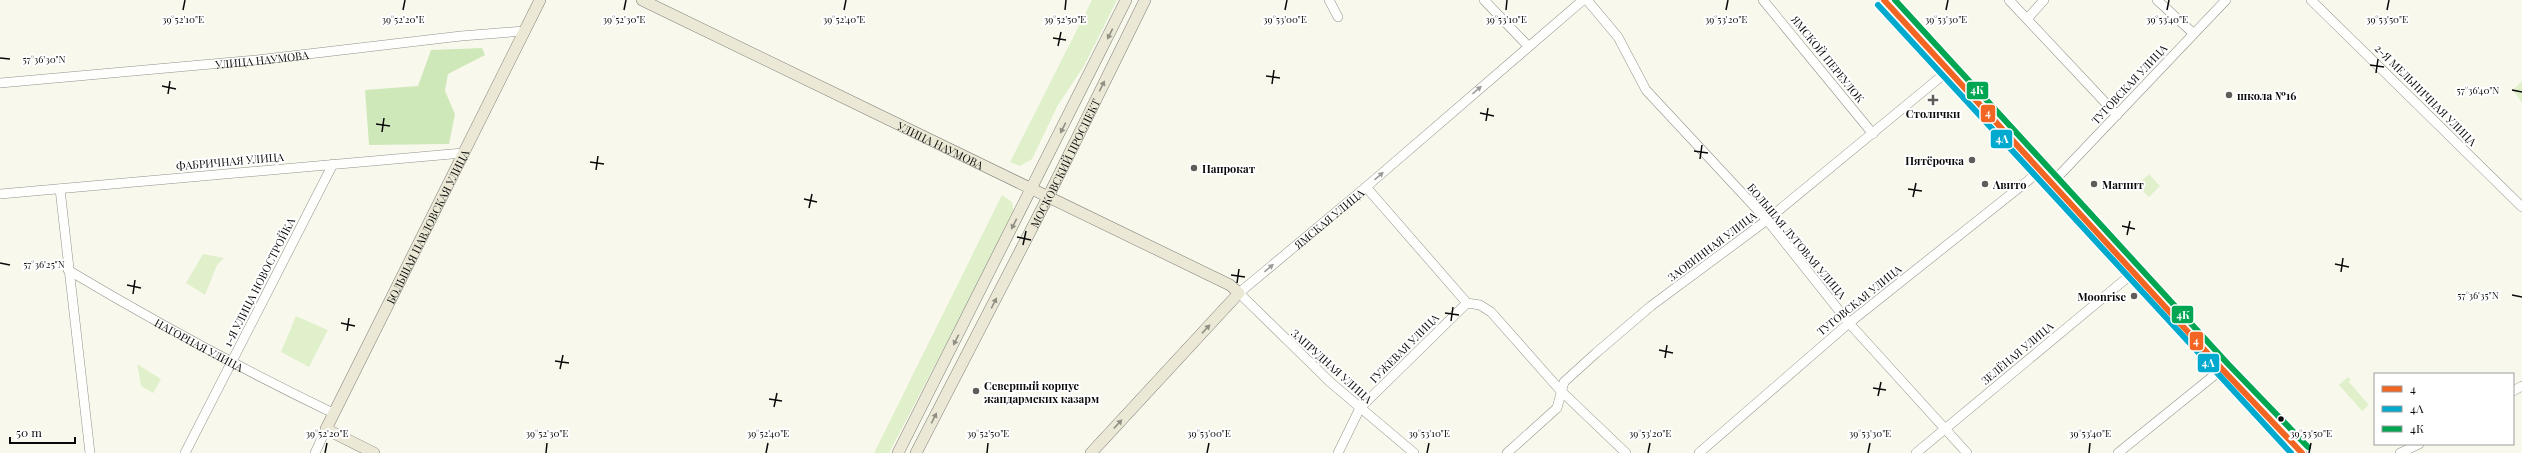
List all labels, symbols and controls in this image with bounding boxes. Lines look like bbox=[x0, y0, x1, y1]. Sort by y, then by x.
street label: ЯМСКОЙ ПЕРЕУЛОК bbox=[1787, 11, 1868, 106]
text: 39°52'10"E bbox=[162, 12, 204, 26]
text: 39°52'20"E bbox=[381, 12, 425, 26]
text: 39°52'30"E bbox=[603, 12, 645, 26]
text: 39°52'40"E bbox=[823, 12, 865, 26]
text: 39°52'50"E bbox=[1044, 12, 1086, 26]
text: 39°53'00"E bbox=[1263, 12, 1307, 26]
text: 39°53'10"E bbox=[1485, 12, 1527, 26]
text: 39°53'20"E bbox=[1705, 12, 1747, 26]
text: 39°53'30"E bbox=[1925, 12, 1967, 26]
text: 39°53'40"E bbox=[2146, 12, 2188, 26]
text: 39°53'50"E bbox=[2366, 12, 2408, 26]
one-way arrow bbox=[1107, 28, 1113, 40]
street label: ТУГОВСКАЯ УЛИЦА bbox=[2088, 41, 2170, 127]
street label: 2-Я МЕЛЬНИЧНАЯ УЛИЦА bbox=[2372, 41, 2480, 149]
street label: УЛИЦА НАУМОВА bbox=[214, 46, 309, 71]
text: 57°36'30"N bbox=[22, 52, 66, 66]
one-way arrow bbox=[1099, 81, 1105, 92]
line badge: 4К bbox=[1966, 81, 1989, 100]
text: 4К bbox=[1970, 82, 1984, 97]
text: 57°36'40"N bbox=[2457, 83, 2499, 97]
one-way arrow bbox=[1473, 86, 1482, 95]
place label: школа №16 bbox=[2237, 88, 2296, 103]
marker: школа №16 bbox=[2224, 90, 2234, 100]
marker: Столички bbox=[1928, 95, 1938, 105]
street label: МОСКОВСКИЙ ПРОСПЕКТ bbox=[1026, 96, 1103, 230]
line badge: 4 bbox=[1980, 104, 1996, 123]
text: 4 bbox=[1985, 105, 1991, 120]
place label: Столички bbox=[1906, 106, 1960, 121]
street label: УЛИЦА НАУМОВА bbox=[894, 117, 986, 172]
one-way arrow bbox=[1060, 122, 1066, 134]
line badge: 4А bbox=[1990, 129, 2013, 149]
text: 4А bbox=[1995, 131, 2009, 146]
street label: БОЛЬШАЯ ПАВЛОВСКАЯ УЛИЦА bbox=[382, 147, 472, 306]
street label: ФАБРИЧНАЯ УЛИЦА bbox=[176, 149, 285, 173]
place label: Пятёрочка bbox=[1905, 153, 1964, 168]
marker: Пятёрочка bbox=[1967, 155, 1977, 165]
place label: Напрокат bbox=[1202, 161, 1256, 176]
marker: Напрокат bbox=[1189, 163, 1199, 173]
one-way arrow bbox=[1374, 171, 1385, 180]
place label: Авито bbox=[1992, 177, 2026, 192]
place label: Магнит bbox=[2102, 177, 2144, 192]
marker: Авито bbox=[1980, 179, 1990, 189]
marker: Магнит bbox=[2089, 179, 2099, 189]
street label: БОЛЬШАЯ ЛУГОВАЯ УЛИЦА bbox=[1744, 180, 1850, 302]
street label: ЯМСКАЯ УЛИЦА bbox=[1290, 185, 1367, 252]
street label: ЗАОВИННАЯ УЛИЦА bbox=[1665, 208, 1759, 284]
street label: 1-Я УЛИЦА НОВОСТРОЙКА bbox=[220, 215, 298, 349]
one-way arrow bbox=[1011, 218, 1018, 230]
text: 57°36'25"N bbox=[23, 257, 65, 271]
street label: ТУГОВСКАЯ УЛИЦА bbox=[1814, 261, 1904, 339]
one-way arrow bbox=[1263, 263, 1274, 272]
text: 57°36'35"N bbox=[2457, 288, 2499, 302]
place label: Moonrise bbox=[2078, 289, 2126, 304]
marker: Moonrise bbox=[2129, 291, 2139, 301]
one-way arrow bbox=[990, 297, 997, 308]
line badge: 4К bbox=[2171, 305, 2194, 324]
text: 4К bbox=[2176, 307, 2190, 322]
street label: ГУЖЕВАЯ УЛИЦА bbox=[1366, 310, 1442, 386]
street label: НАГОРНАЯ УЛИЦА bbox=[152, 314, 246, 374]
street label: ЗЕЛЁНАЯ УЛИЦА bbox=[1978, 318, 2056, 388]
one-way arrow bbox=[1201, 323, 1210, 334]
street label: ЗАПРУДНАЯ УЛИЦА bbox=[1288, 326, 1376, 407]
line badge: 4 bbox=[2189, 331, 2204, 351]
text: 4 bbox=[2193, 333, 2199, 348]
one-way arrow bbox=[953, 334, 959, 346]
line badge: 4А bbox=[2197, 353, 2220, 373]
text: 4А bbox=[2201, 355, 2215, 370]
legend bbox=[2374, 373, 2514, 445]
place label: Северный корпус жандармских казарм bbox=[984, 378, 1099, 406]
text: 4 bbox=[2410, 380, 2416, 396]
marker: Северный корпус жандармских казарм bbox=[971, 386, 981, 396]
text: 4А bbox=[2410, 400, 2424, 416]
one-way arrow bbox=[931, 413, 937, 424]
unlabelled marker bbox=[2276, 414, 2286, 424]
scale bar bbox=[10, 419, 75, 445]
one-way arrow bbox=[1113, 419, 1123, 429]
text: 4К bbox=[2410, 420, 2424, 436]
text: 50 m bbox=[16, 424, 42, 440]
text: 39°52'20"E bbox=[305, 426, 349, 440]
text: 39°52'30"E bbox=[526, 426, 568, 440]
text: 39°52'40"E bbox=[747, 426, 789, 440]
text: 39°52'50"E bbox=[967, 426, 1009, 440]
text: 39°53'00"E bbox=[1187, 426, 1231, 440]
text: 39°53'10"E bbox=[1408, 426, 1450, 440]
text: 39°53'20"E bbox=[1629, 426, 1671, 440]
text: 39°53'30"E bbox=[1849, 426, 1891, 440]
text: 39°53'40"E bbox=[2069, 426, 2111, 440]
text: 39°53'50"E bbox=[2290, 426, 2332, 440]

